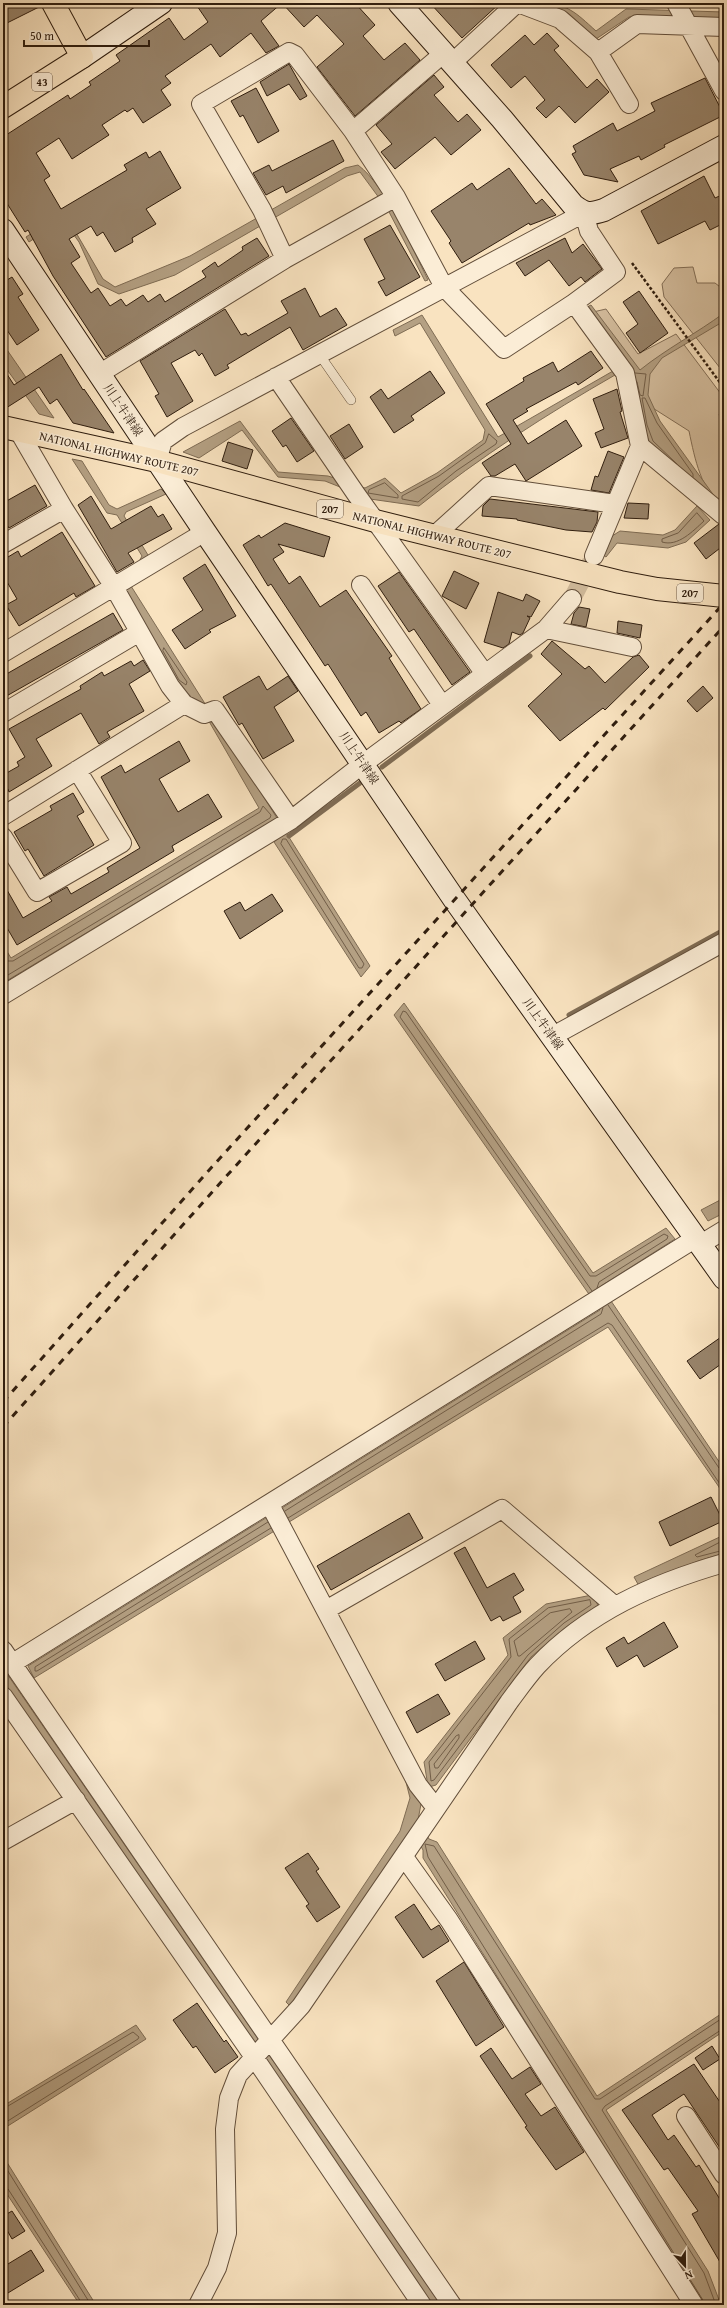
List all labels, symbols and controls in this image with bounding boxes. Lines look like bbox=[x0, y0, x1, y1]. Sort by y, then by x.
scale bar bbox=[24, 22, 149, 48]
text: 50 m bbox=[30, 27, 54, 44]
road number: 43 bbox=[32, 73, 52, 91]
street label: 川上牛津線 bbox=[100, 380, 147, 439]
street label: NATIONAL HIGHWAY ROUTE 207 bbox=[38, 427, 201, 480]
road number: 207 bbox=[317, 500, 343, 518]
street label: NATIONAL HIGHWAY ROUTE 207 bbox=[351, 507, 513, 563]
road number: 207 bbox=[677, 584, 703, 602]
street label: 川上牛津線 bbox=[336, 728, 383, 787]
street label: 川上牛津線 bbox=[519, 994, 568, 1053]
north arrow bbox=[665, 2246, 705, 2286]
text: N bbox=[682, 2266, 695, 2284]

